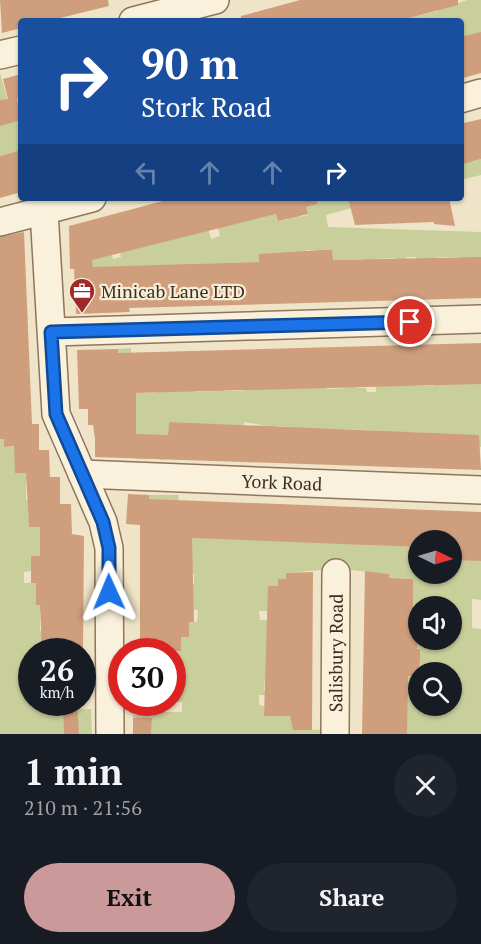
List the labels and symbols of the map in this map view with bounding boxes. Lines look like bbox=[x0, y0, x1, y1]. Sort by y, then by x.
office icon: Minicab Lane LTD bbox=[67, 276, 97, 314]
place label: Minicab Lane LTD bbox=[101, 279, 245, 303]
pin bbox=[384, 296, 435, 347]
street label: York Road bbox=[241, 468, 323, 496]
north arrow bbox=[408, 530, 462, 584]
position arrow bbox=[77, 560, 141, 624]
street label: Salisbury Road bbox=[323, 594, 348, 712]
speed limit sign: 30 bbox=[108, 638, 186, 716]

